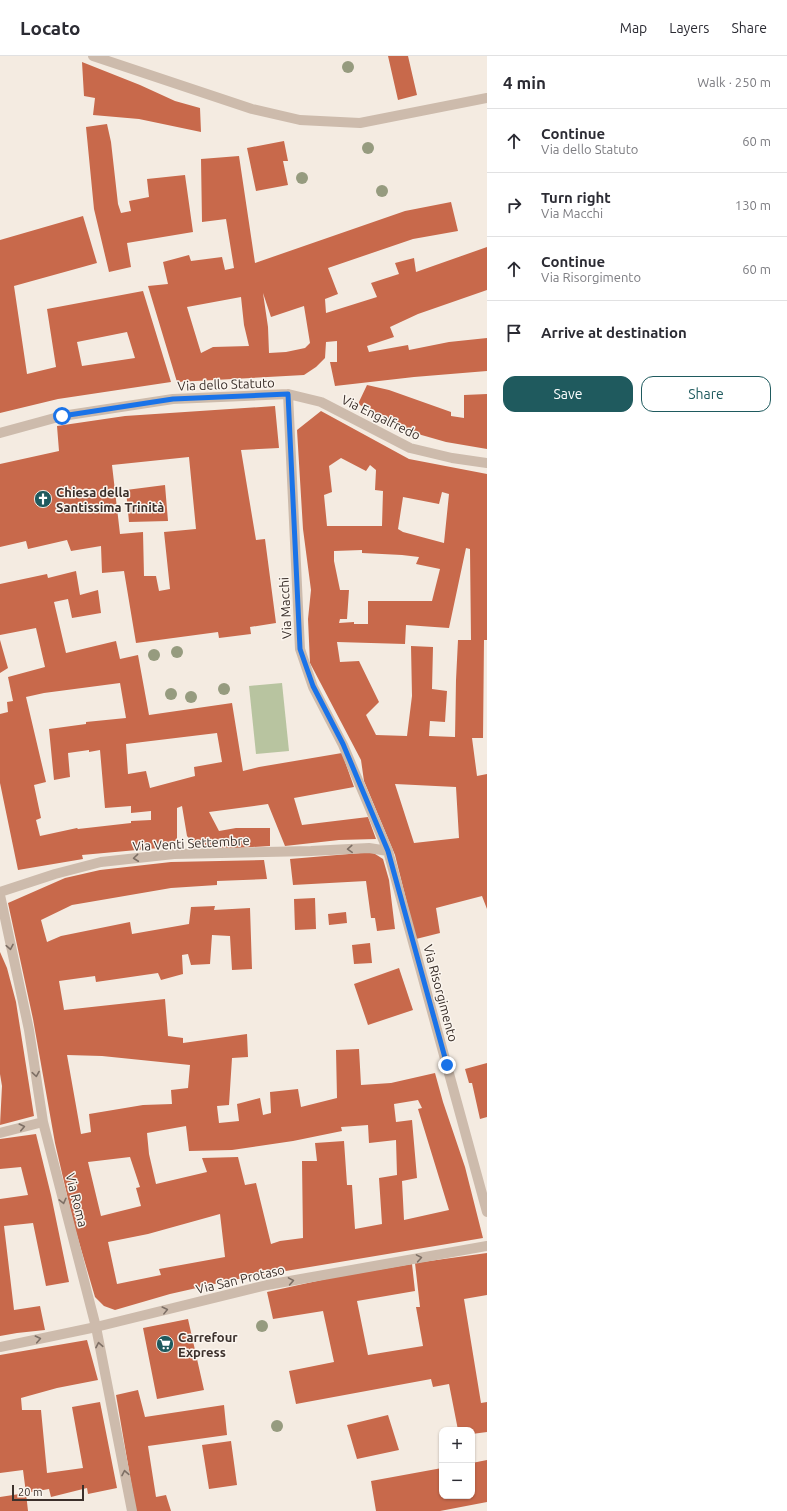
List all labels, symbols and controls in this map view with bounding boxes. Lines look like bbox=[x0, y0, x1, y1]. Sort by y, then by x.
text: Locato bbox=[20, 17, 81, 39]
text: Map bbox=[620, 20, 647, 36]
text: Layers bbox=[669, 20, 709, 36]
text: Share bbox=[731, 20, 767, 36]
text: 4 min bbox=[503, 73, 546, 92]
text: Walk · 250 m bbox=[697, 75, 771, 89]
text: Continue bbox=[541, 125, 605, 142]
icon: ahead bbox=[503, 130, 525, 152]
text: 60 m bbox=[742, 134, 771, 148]
text: Via dello Statuto bbox=[541, 142, 638, 156]
text: Turn right bbox=[541, 189, 611, 206]
icon: right bbox=[503, 194, 525, 216]
text: 130 m bbox=[735, 198, 771, 212]
text: Via Macchi bbox=[541, 206, 603, 220]
text: Continue bbox=[541, 253, 605, 270]
icon: ahead bbox=[503, 258, 525, 280]
text: 60 m bbox=[742, 262, 771, 276]
text: Via Risorgimento bbox=[541, 270, 641, 284]
icon: arrive bbox=[503, 322, 525, 344]
text: Arrive at destination bbox=[541, 324, 687, 341]
street label: Via dello Statuto bbox=[177, 375, 275, 393]
button: Save bbox=[503, 376, 633, 412]
button: Share bbox=[641, 376, 771, 412]
street label: Via Engalfredo bbox=[339, 392, 423, 442]
route start bbox=[53, 407, 71, 425]
place label: Chiesa della Santissima Trinità bbox=[56, 485, 164, 514]
church icon: Chiesa della Santissima Trinità bbox=[33, 489, 53, 509]
street label: Via Macchi bbox=[276, 577, 294, 639]
street label: Via Venti Settembre bbox=[132, 833, 250, 853]
one-way arrow bbox=[347, 844, 353, 853]
one-way arrow bbox=[133, 853, 139, 862]
street label: Via Risorgimento bbox=[421, 943, 461, 1043]
one-way arrow bbox=[6, 944, 14, 950]
route end bbox=[438, 1056, 456, 1074]
one-way arrow bbox=[31, 1071, 40, 1077]
one-way arrow bbox=[18, 1124, 25, 1132]
street label: Via Roma bbox=[64, 1172, 90, 1228]
one-way arrow bbox=[59, 1198, 67, 1204]
one-way arrow bbox=[416, 1254, 423, 1263]
street label: Via San Protaso bbox=[194, 1262, 286, 1296]
one-way arrow bbox=[288, 1277, 295, 1285]
one-way arrow bbox=[162, 1307, 168, 1315]
place label: Carrefour Express bbox=[178, 1330, 238, 1359]
supermarket icon: Carrefour Express bbox=[155, 1334, 175, 1354]
one-way arrow bbox=[35, 1336, 41, 1344]
one-way arrow bbox=[96, 1342, 104, 1348]
map controls bbox=[439, 1427, 475, 1499]
button: + bbox=[439, 1427, 475, 1463]
button: − bbox=[439, 1463, 475, 1499]
one-way arrow bbox=[121, 1470, 129, 1476]
scale bar bbox=[12, 1483, 84, 1502]
text: 20 m bbox=[18, 1486, 42, 1498]

